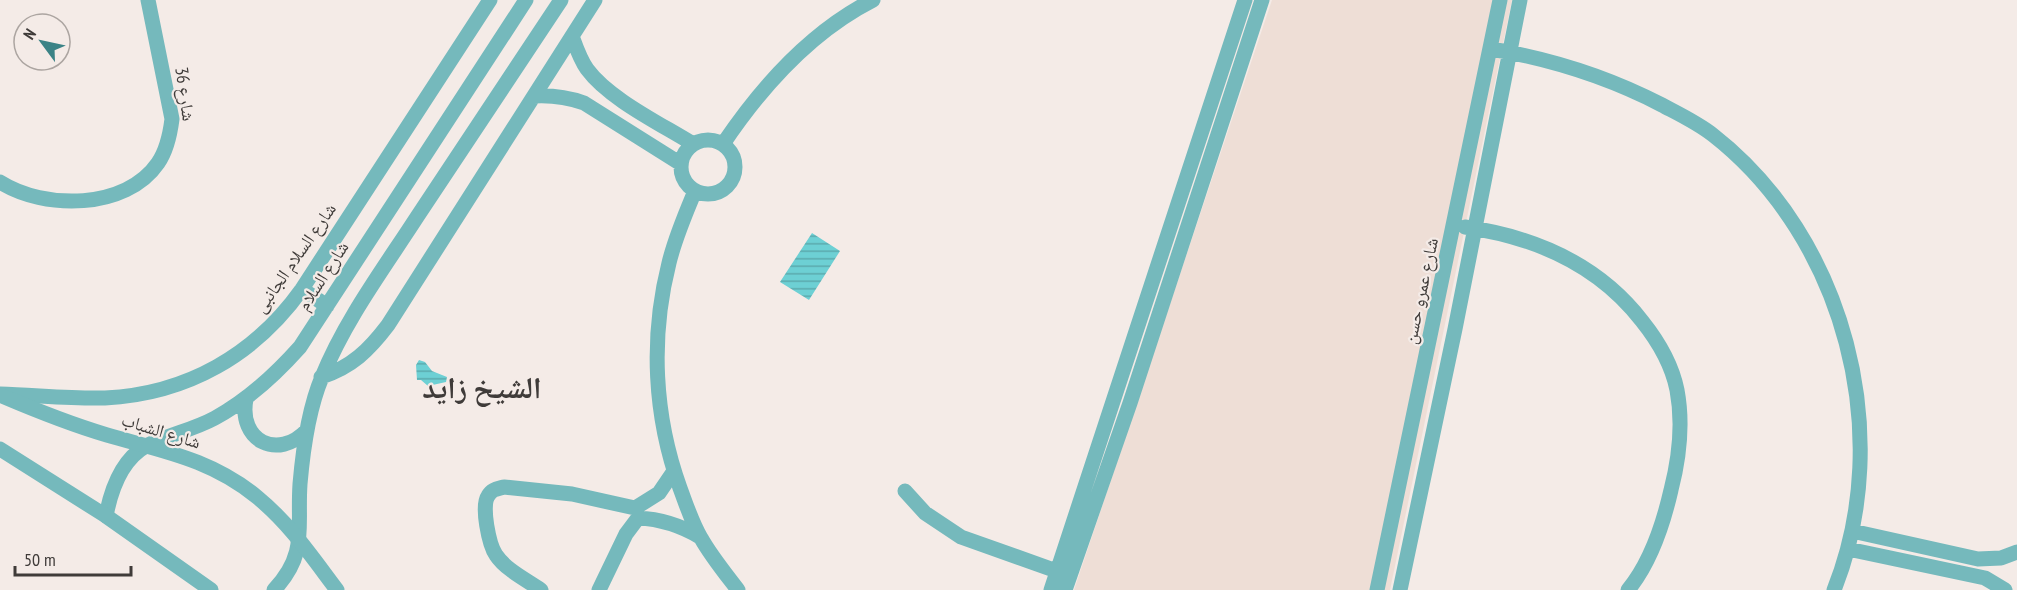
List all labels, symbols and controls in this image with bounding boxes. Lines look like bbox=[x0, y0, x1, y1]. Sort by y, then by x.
north arrow bbox=[12, 12, 72, 72]
text: N bbox=[19, 25, 40, 43]
street label: شارع 36 bbox=[170, 65, 201, 122]
street label: شارع السلام الجانبى bbox=[249, 199, 341, 317]
street label: شارع عمرو حسن bbox=[1398, 236, 1443, 346]
street label: شارع السلام bbox=[293, 237, 353, 315]
district label: الشيخ زايد bbox=[422, 367, 542, 407]
street label: شارع الشباب bbox=[119, 408, 204, 453]
scale bar bbox=[15, 539, 130, 577]
text: 50 m bbox=[24, 548, 56, 571]

